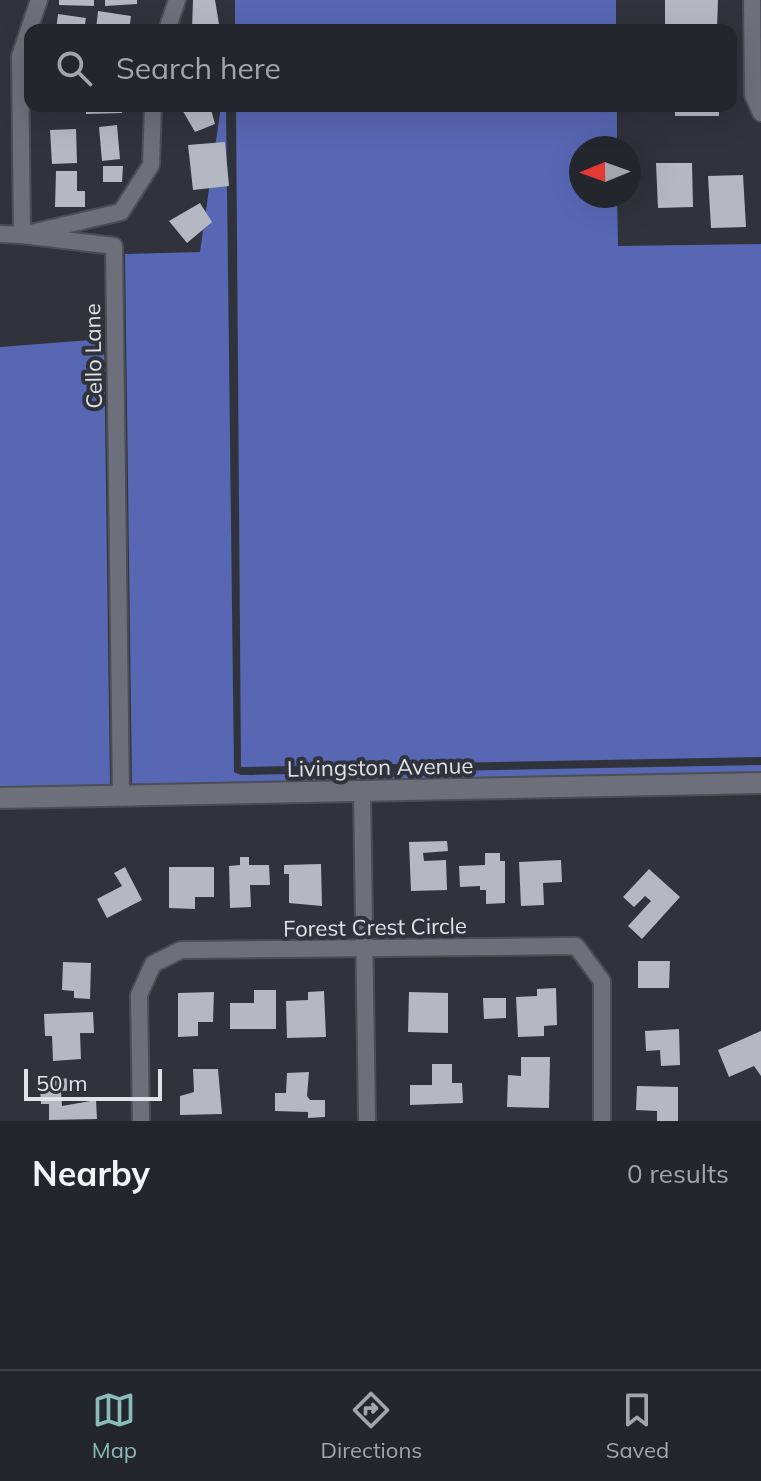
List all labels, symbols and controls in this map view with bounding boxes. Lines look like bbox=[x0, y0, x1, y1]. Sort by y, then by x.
search box bbox=[24, 24, 737, 112]
icon: search bbox=[52, 46, 96, 90]
text: Search here bbox=[116, 49, 281, 87]
north arrow bbox=[569, 136, 641, 208]
street label: Cello Lane bbox=[78, 303, 108, 409]
street label: Livingston Avenue bbox=[287, 751, 473, 783]
street label: Forest Crest Circle bbox=[283, 911, 467, 943]
scale bar bbox=[24, 1065, 162, 1101]
text: 50 m bbox=[36, 1069, 87, 1097]
text: Nearby bbox=[32, 1152, 150, 1195]
text: 0 results bbox=[627, 1157, 729, 1190]
tab: Map bbox=[92, 1388, 137, 1464]
tab: Directions bbox=[321, 1388, 422, 1464]
tab: Saved bbox=[606, 1388, 669, 1464]

